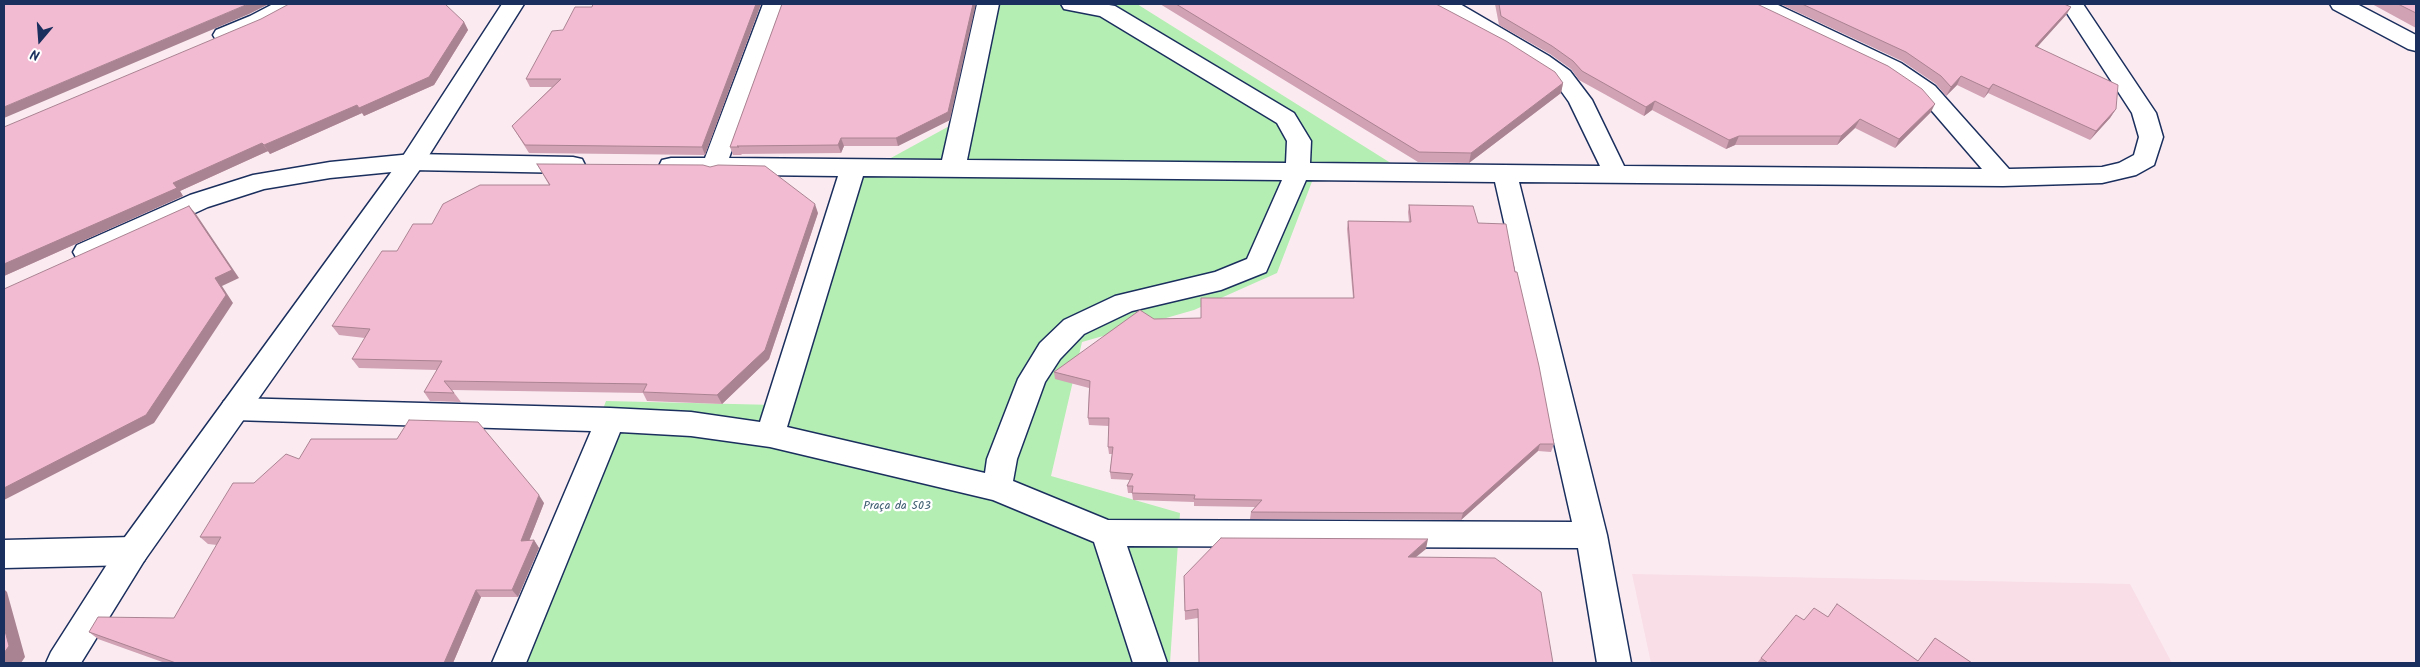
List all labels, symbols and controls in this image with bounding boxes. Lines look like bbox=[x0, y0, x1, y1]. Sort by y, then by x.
north arrow bbox=[15, 15, 65, 65]
text: N bbox=[28, 42, 43, 66]
park label: Praça da 503 bbox=[863, 500, 931, 514]

